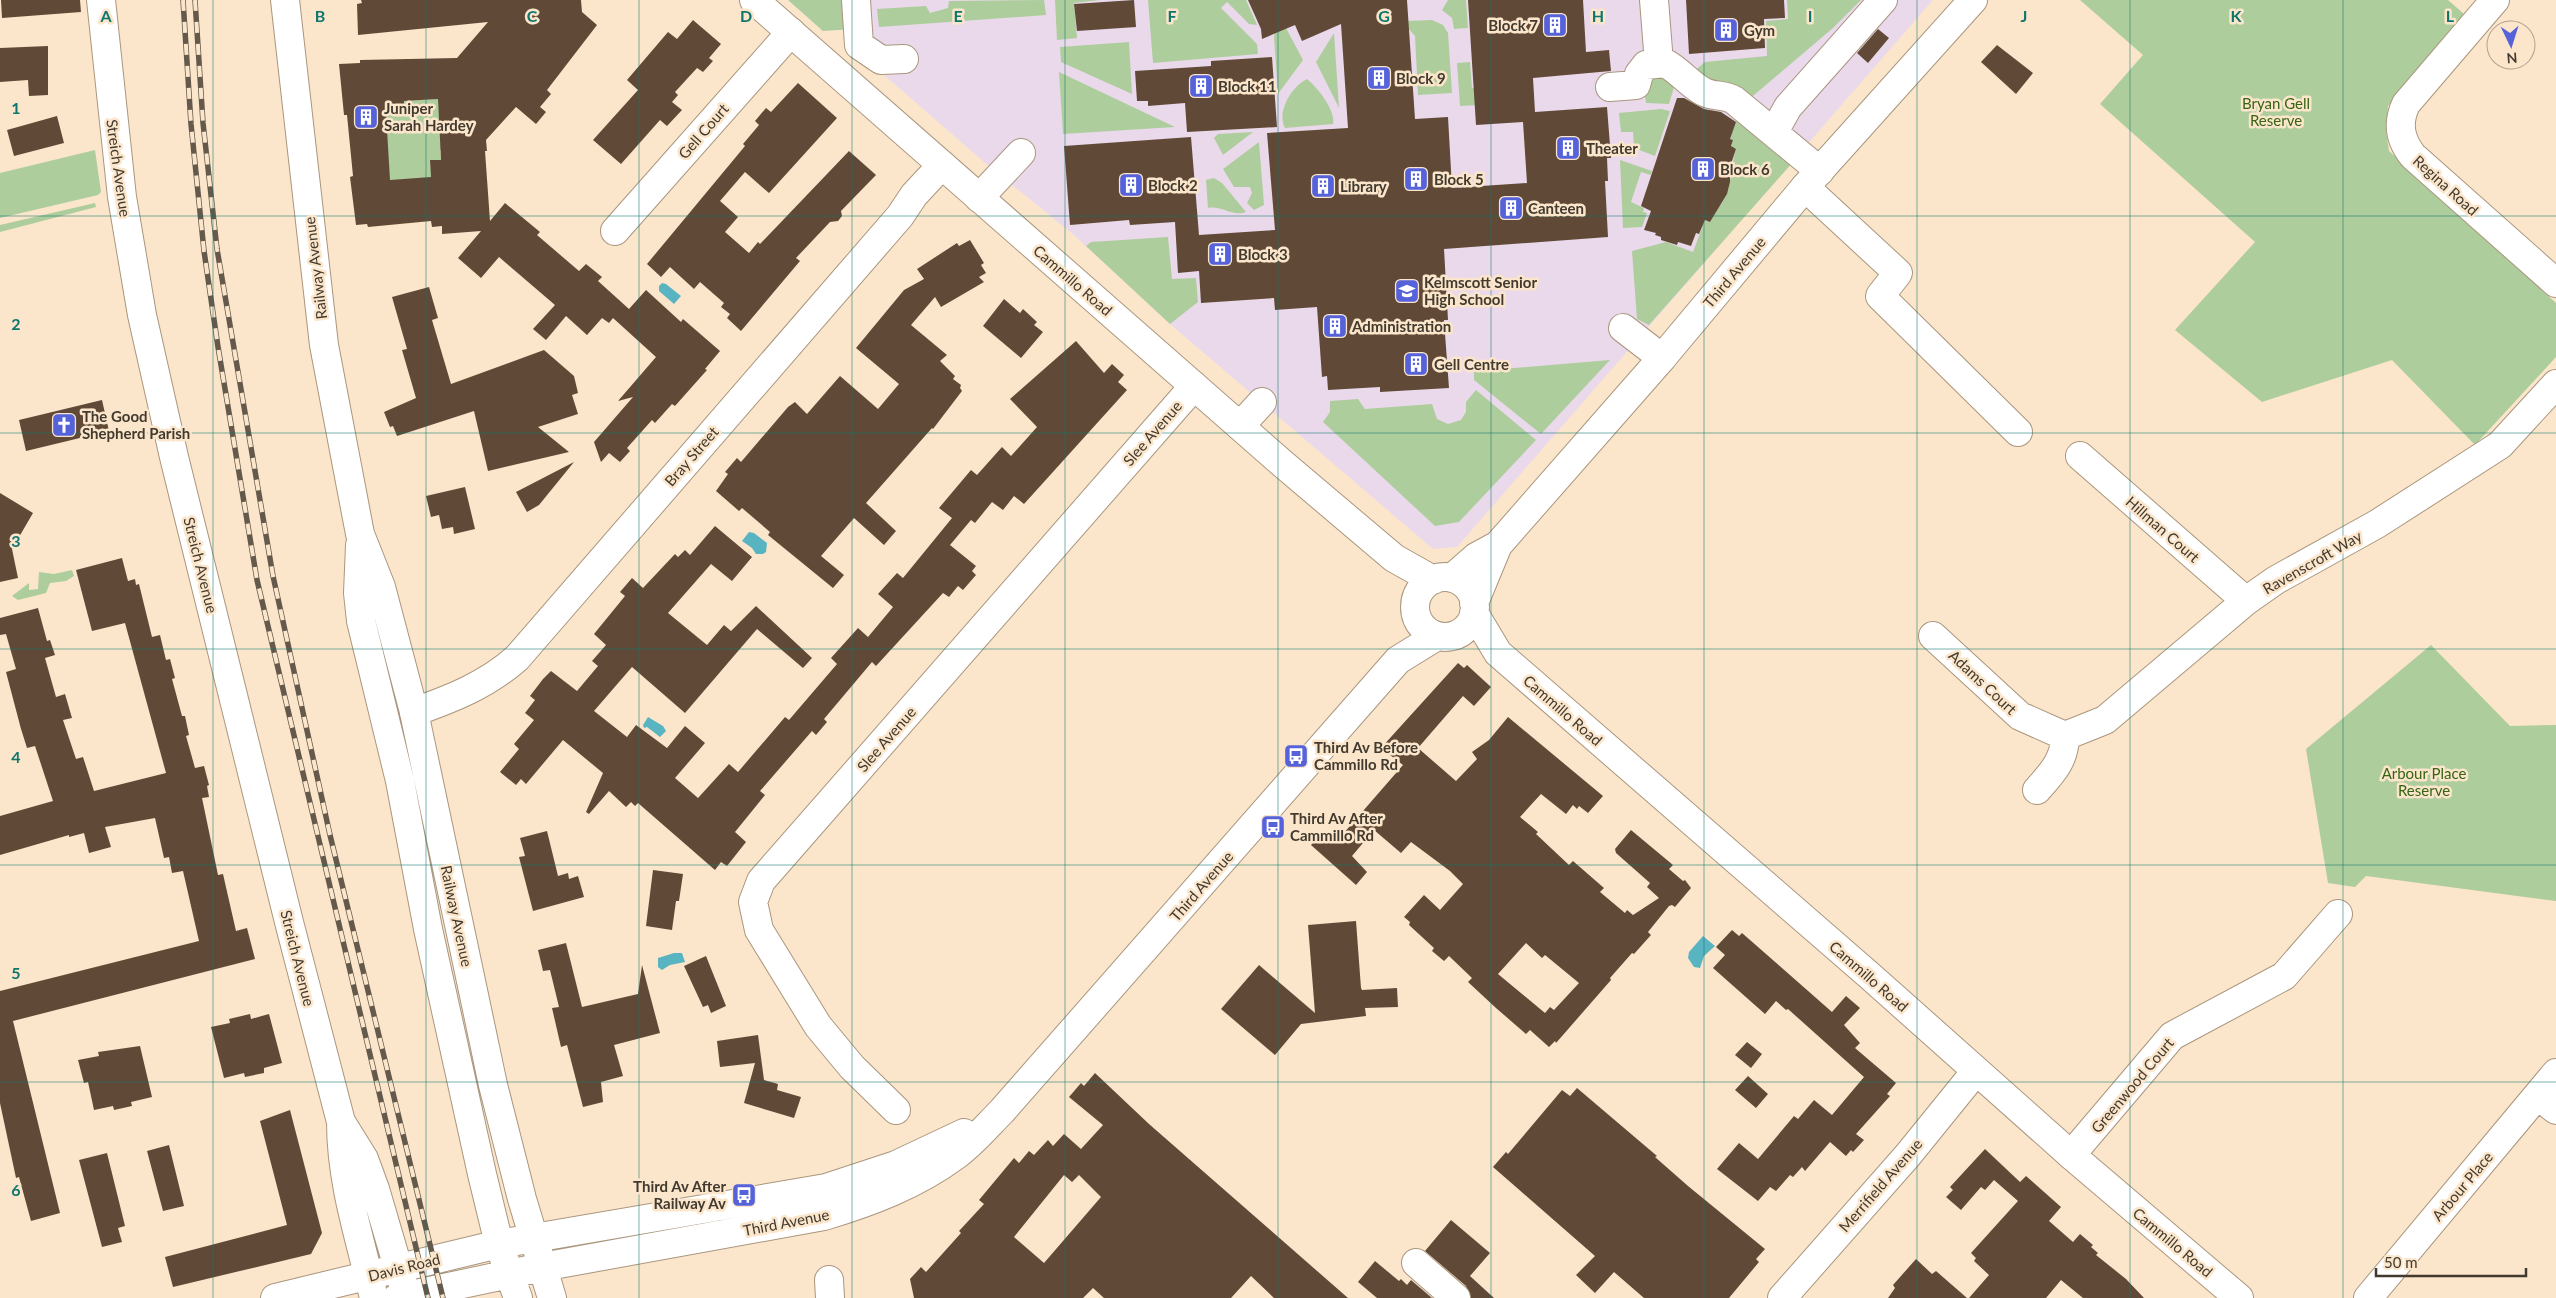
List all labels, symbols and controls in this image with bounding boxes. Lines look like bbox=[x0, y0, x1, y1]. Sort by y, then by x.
text: A bbox=[99, 6, 112, 25]
text: B bbox=[315, 6, 325, 25]
text: C bbox=[527, 6, 538, 25]
text: D bbox=[740, 6, 752, 25]
text: E bbox=[953, 6, 963, 25]
text: F bbox=[1167, 6, 1177, 25]
text: G bbox=[1378, 6, 1390, 25]
text: H bbox=[1592, 6, 1604, 25]
text: I bbox=[1808, 6, 1812, 25]
text: J bbox=[2021, 6, 2027, 25]
text: K bbox=[2231, 6, 2243, 25]
text: L bbox=[2446, 6, 2455, 25]
building icon: Block 7 bbox=[1542, 12, 1568, 38]
place label: Block 7 bbox=[1488, 16, 1538, 34]
building icon: Gym bbox=[1713, 17, 1739, 43]
north arrow bbox=[2486, 20, 2536, 70]
place label: Gym bbox=[1744, 21, 1775, 39]
text: N bbox=[2506, 50, 2518, 67]
building icon: Block 9 bbox=[1366, 65, 1392, 91]
place label: Block 9 bbox=[1396, 69, 1446, 87]
building icon: Block 11 bbox=[1188, 73, 1214, 99]
place label: Block 11 bbox=[1218, 77, 1276, 95]
park label: Bryan Gell Reserve bbox=[2242, 94, 2310, 129]
text: 1 bbox=[11, 98, 21, 117]
place label: Juniper Sarah Hardey bbox=[384, 99, 474, 134]
street label: Gell Court bbox=[674, 99, 732, 162]
building icon: Juniper Sarah Hardey bbox=[353, 104, 379, 130]
street label: Streich Avenue bbox=[103, 118, 135, 218]
building icon: Theater bbox=[1555, 135, 1581, 161]
place label: Theater bbox=[1586, 139, 1638, 157]
street label: Regina Road bbox=[2410, 151, 2482, 219]
building icon: Block 6 bbox=[1690, 156, 1716, 182]
place label: Block 6 bbox=[1720, 160, 1770, 178]
building icon: Block 5 bbox=[1403, 166, 1429, 192]
place label: Block 5 bbox=[1434, 170, 1484, 188]
building icon: Block 2 bbox=[1118, 172, 1144, 198]
building icon: Library bbox=[1310, 173, 1336, 199]
place label: Block 2 bbox=[1148, 176, 1198, 194]
place label: Library bbox=[1340, 177, 1387, 195]
building icon: Canteen bbox=[1498, 195, 1524, 221]
place label: Canteen bbox=[1528, 199, 1584, 217]
street label: Railway Avenue bbox=[300, 216, 330, 320]
street label: Third Avenue bbox=[1699, 233, 1769, 311]
street label: Cammillo Road bbox=[1030, 241, 1116, 319]
building icon: Block 3 bbox=[1207, 241, 1233, 267]
place label: Block 3 bbox=[1238, 245, 1288, 263]
place label: Kelmscott Senior High School bbox=[1424, 273, 1537, 308]
school or university icon: Kelmscott Senior High School bbox=[1394, 278, 1420, 304]
building icon: Administration bbox=[1322, 313, 1348, 339]
text: 2 bbox=[11, 314, 21, 333]
place label: Administration bbox=[1351, 317, 1451, 335]
building icon: Gell Centre bbox=[1403, 351, 1429, 377]
place label: Gell Centre bbox=[1434, 355, 1509, 373]
street label: Slee Avenue bbox=[1119, 397, 1185, 469]
place label: The Good Shepherd Parish bbox=[82, 407, 190, 442]
church icon: The Good Shepherd Parish bbox=[51, 412, 77, 438]
street label: Bray Street bbox=[660, 422, 722, 489]
street label: Hillman Court bbox=[2123, 492, 2204, 566]
street label: Streich Avenue bbox=[180, 515, 222, 615]
street label: Ravenscroft Way bbox=[2259, 526, 2365, 598]
text: 3 bbox=[11, 531, 21, 550]
street label: Adams Court bbox=[1945, 646, 2021, 718]
street label: Cammillo Road bbox=[1520, 671, 1606, 749]
street label: Slee Avenue bbox=[853, 703, 919, 775]
place label: Third Av Before Cammillo Rd bbox=[1314, 738, 1418, 773]
bus stop icon: Third Av Before Cammillo Rd bbox=[1283, 743, 1309, 769]
text: 4 bbox=[11, 747, 21, 766]
park label: Arbour Place Reserve bbox=[2382, 764, 2466, 799]
place label: Third Av After Cammillo Rd bbox=[1290, 809, 1383, 844]
bus stop icon: Third Av After Cammillo Rd bbox=[1260, 814, 1286, 840]
street label: Third Avenue bbox=[1166, 847, 1236, 925]
street label: Railway Avenue bbox=[437, 864, 477, 968]
street label: Streich Avenue bbox=[277, 908, 319, 1008]
street label: Cammillo Road bbox=[1826, 937, 1912, 1015]
text: 5 bbox=[11, 963, 21, 982]
street label: Greenwood Court bbox=[2087, 1033, 2177, 1136]
street label: Merrifield Avenue bbox=[1835, 1135, 1925, 1235]
street label: Arbour Place bbox=[2428, 1148, 2496, 1224]
place label: Third Av After Railway Av bbox=[633, 1177, 726, 1212]
text: 6 bbox=[11, 1180, 21, 1199]
bus stop icon: Third Av After Railway Av bbox=[731, 1182, 757, 1208]
street label: Cammillo Road bbox=[2130, 1203, 2216, 1281]
street label: Third Avenue bbox=[741, 1205, 831, 1239]
scale bar bbox=[2376, 1246, 2526, 1278]
street label: Davis Road bbox=[366, 1249, 442, 1285]
text: 50 m bbox=[2384, 1253, 2418, 1271]

